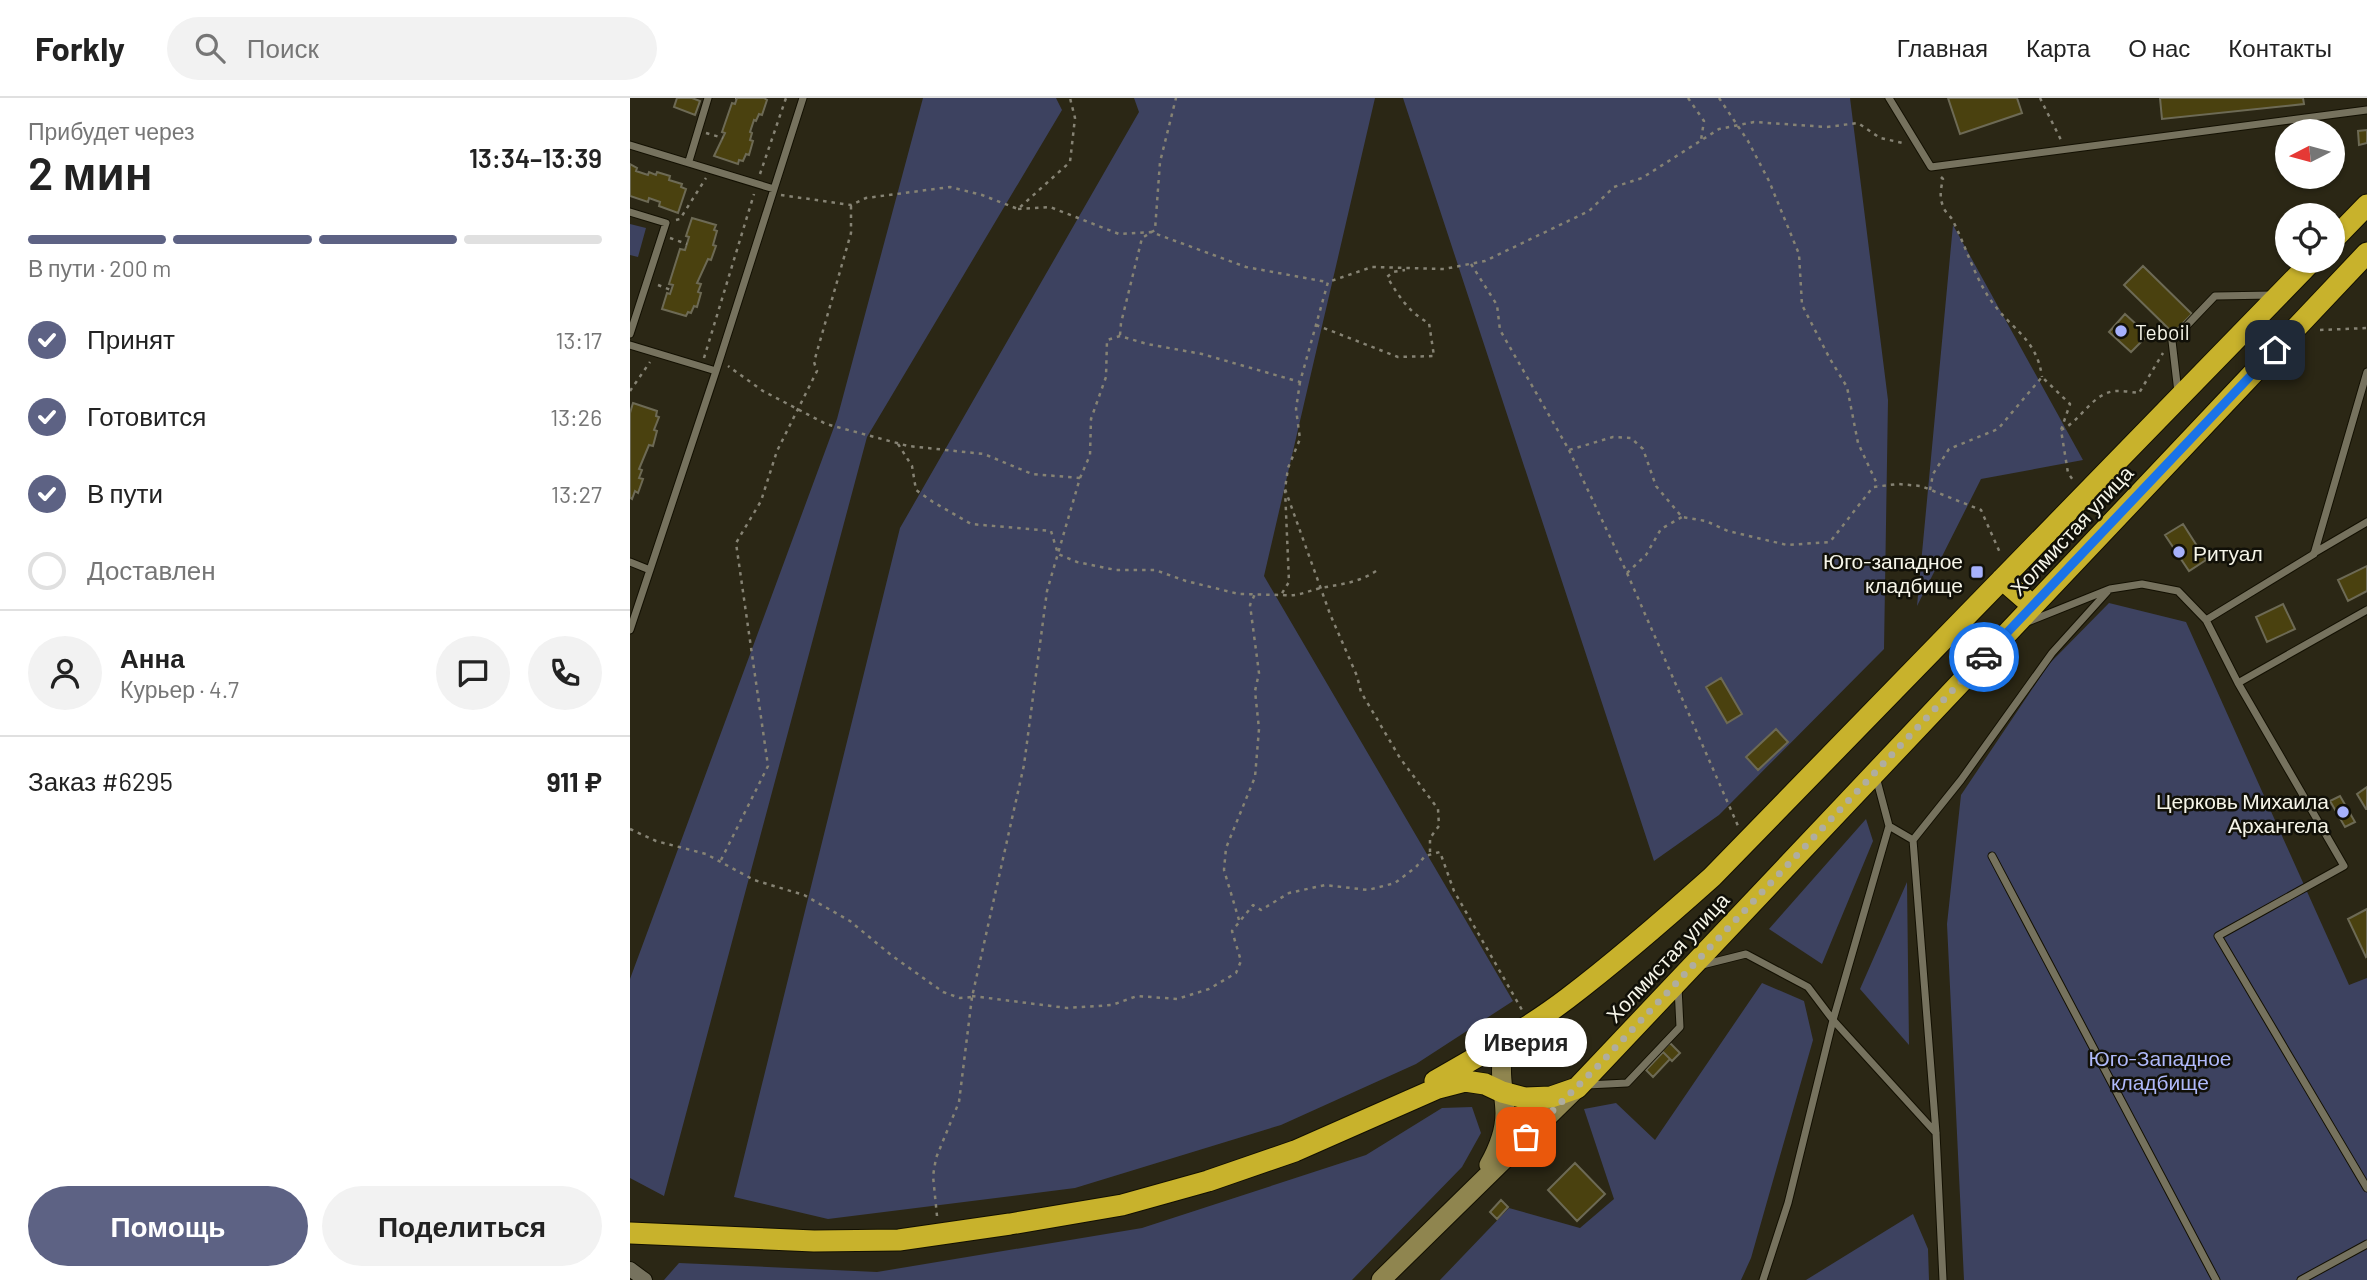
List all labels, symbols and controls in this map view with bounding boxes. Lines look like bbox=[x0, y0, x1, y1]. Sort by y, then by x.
search box bbox=[167, 17, 657, 80]
text: Forkly bbox=[35, 28, 125, 68]
icon: search bbox=[191, 29, 229, 67]
text: Поиск bbox=[247, 32, 319, 63]
text: Главная bbox=[1897, 33, 1988, 62]
text: Карта bbox=[2026, 33, 2090, 62]
text: О нас bbox=[2128, 33, 2190, 62]
text: Контакты bbox=[2228, 33, 2332, 62]
text: Прибудет через bbox=[28, 117, 195, 145]
north arrow bbox=[2275, 119, 2345, 189]
map controls bbox=[2275, 119, 2345, 273]
text: 13:34–13:39 bbox=[469, 142, 602, 173]
text: 2 мин bbox=[28, 144, 153, 199]
button: locate bbox=[2275, 203, 2345, 273]
text: В пути · 200 m bbox=[28, 254, 171, 282]
place label: Teboil bbox=[2135, 319, 2190, 344]
pin bbox=[2245, 320, 2305, 380]
icon: check bbox=[28, 321, 66, 359]
text: Принят bbox=[87, 323, 175, 354]
marker: Teboil bbox=[2113, 323, 2129, 339]
text: 13:17 bbox=[555, 326, 602, 354]
icon: home bbox=[2256, 331, 2294, 369]
icon: check bbox=[28, 398, 66, 436]
text: Готовится bbox=[87, 400, 206, 431]
text: 13:26 bbox=[550, 403, 602, 431]
street label: Холмистая улица bbox=[2004, 460, 2138, 600]
icon: check bbox=[28, 475, 66, 513]
text: В пути bbox=[87, 477, 163, 508]
text: 13:27 bbox=[551, 480, 602, 508]
place label: Ритуал bbox=[2193, 540, 2263, 565]
marker: Ритуал bbox=[2171, 544, 2187, 560]
place label: Юго-западное кладбище bbox=[1823, 548, 1963, 597]
text: Доставлен bbox=[87, 554, 216, 585]
marker: Юго-западное кладбище bbox=[1969, 564, 1985, 580]
courier bbox=[1949, 622, 2019, 692]
button: person bbox=[28, 636, 102, 710]
button: chat bbox=[436, 636, 510, 710]
button: phone bbox=[528, 636, 602, 710]
icon: car bbox=[1965, 638, 2003, 676]
text: Анна bbox=[120, 642, 185, 673]
text: Курьер · 4.7 bbox=[120, 675, 239, 703]
text: Заказ #6295 bbox=[28, 765, 173, 796]
text: 911 ₽ bbox=[547, 766, 602, 797]
place label: Церковь Михаила Архангела bbox=[2156, 788, 2329, 837]
marker: Церковь Михаила Архангела bbox=[2335, 804, 2351, 820]
street label: Холмистая улица bbox=[1600, 887, 1734, 1027]
callout: Иверия bbox=[1465, 1018, 1587, 1067]
text: Иверия bbox=[1484, 1028, 1568, 1056]
park label: Юго-Западное кладбище bbox=[2089, 1045, 2232, 1094]
pin bbox=[1496, 1107, 1556, 1167]
icon: bag bbox=[1507, 1118, 1545, 1156]
button: Помощь bbox=[28, 1186, 308, 1266]
button: Поделиться bbox=[322, 1186, 602, 1266]

